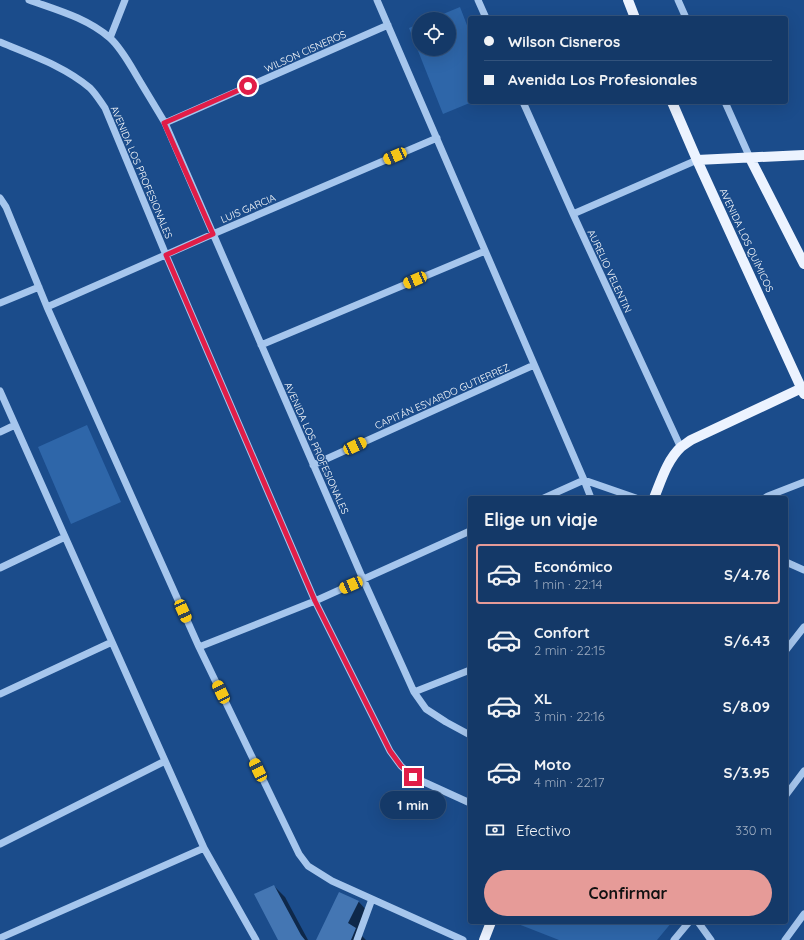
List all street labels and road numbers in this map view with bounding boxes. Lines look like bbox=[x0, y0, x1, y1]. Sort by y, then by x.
street label: WILSON CISNEROS bbox=[262, 27, 349, 75]
street label: AVENIDA LOS PROFESIONALES bbox=[108, 104, 176, 241]
street label: AVENIDA LOS QUÍMICOS bbox=[717, 186, 777, 295]
street label: LUIS GARCIA bbox=[219, 191, 278, 226]
street label: AURELIO VELENTIN bbox=[585, 227, 635, 315]
street label: CAPITÁN ESVARDO GUTIERREZ bbox=[373, 361, 512, 432]
street label: AVENIDA LOS PROFESIONALES bbox=[282, 380, 352, 516]

